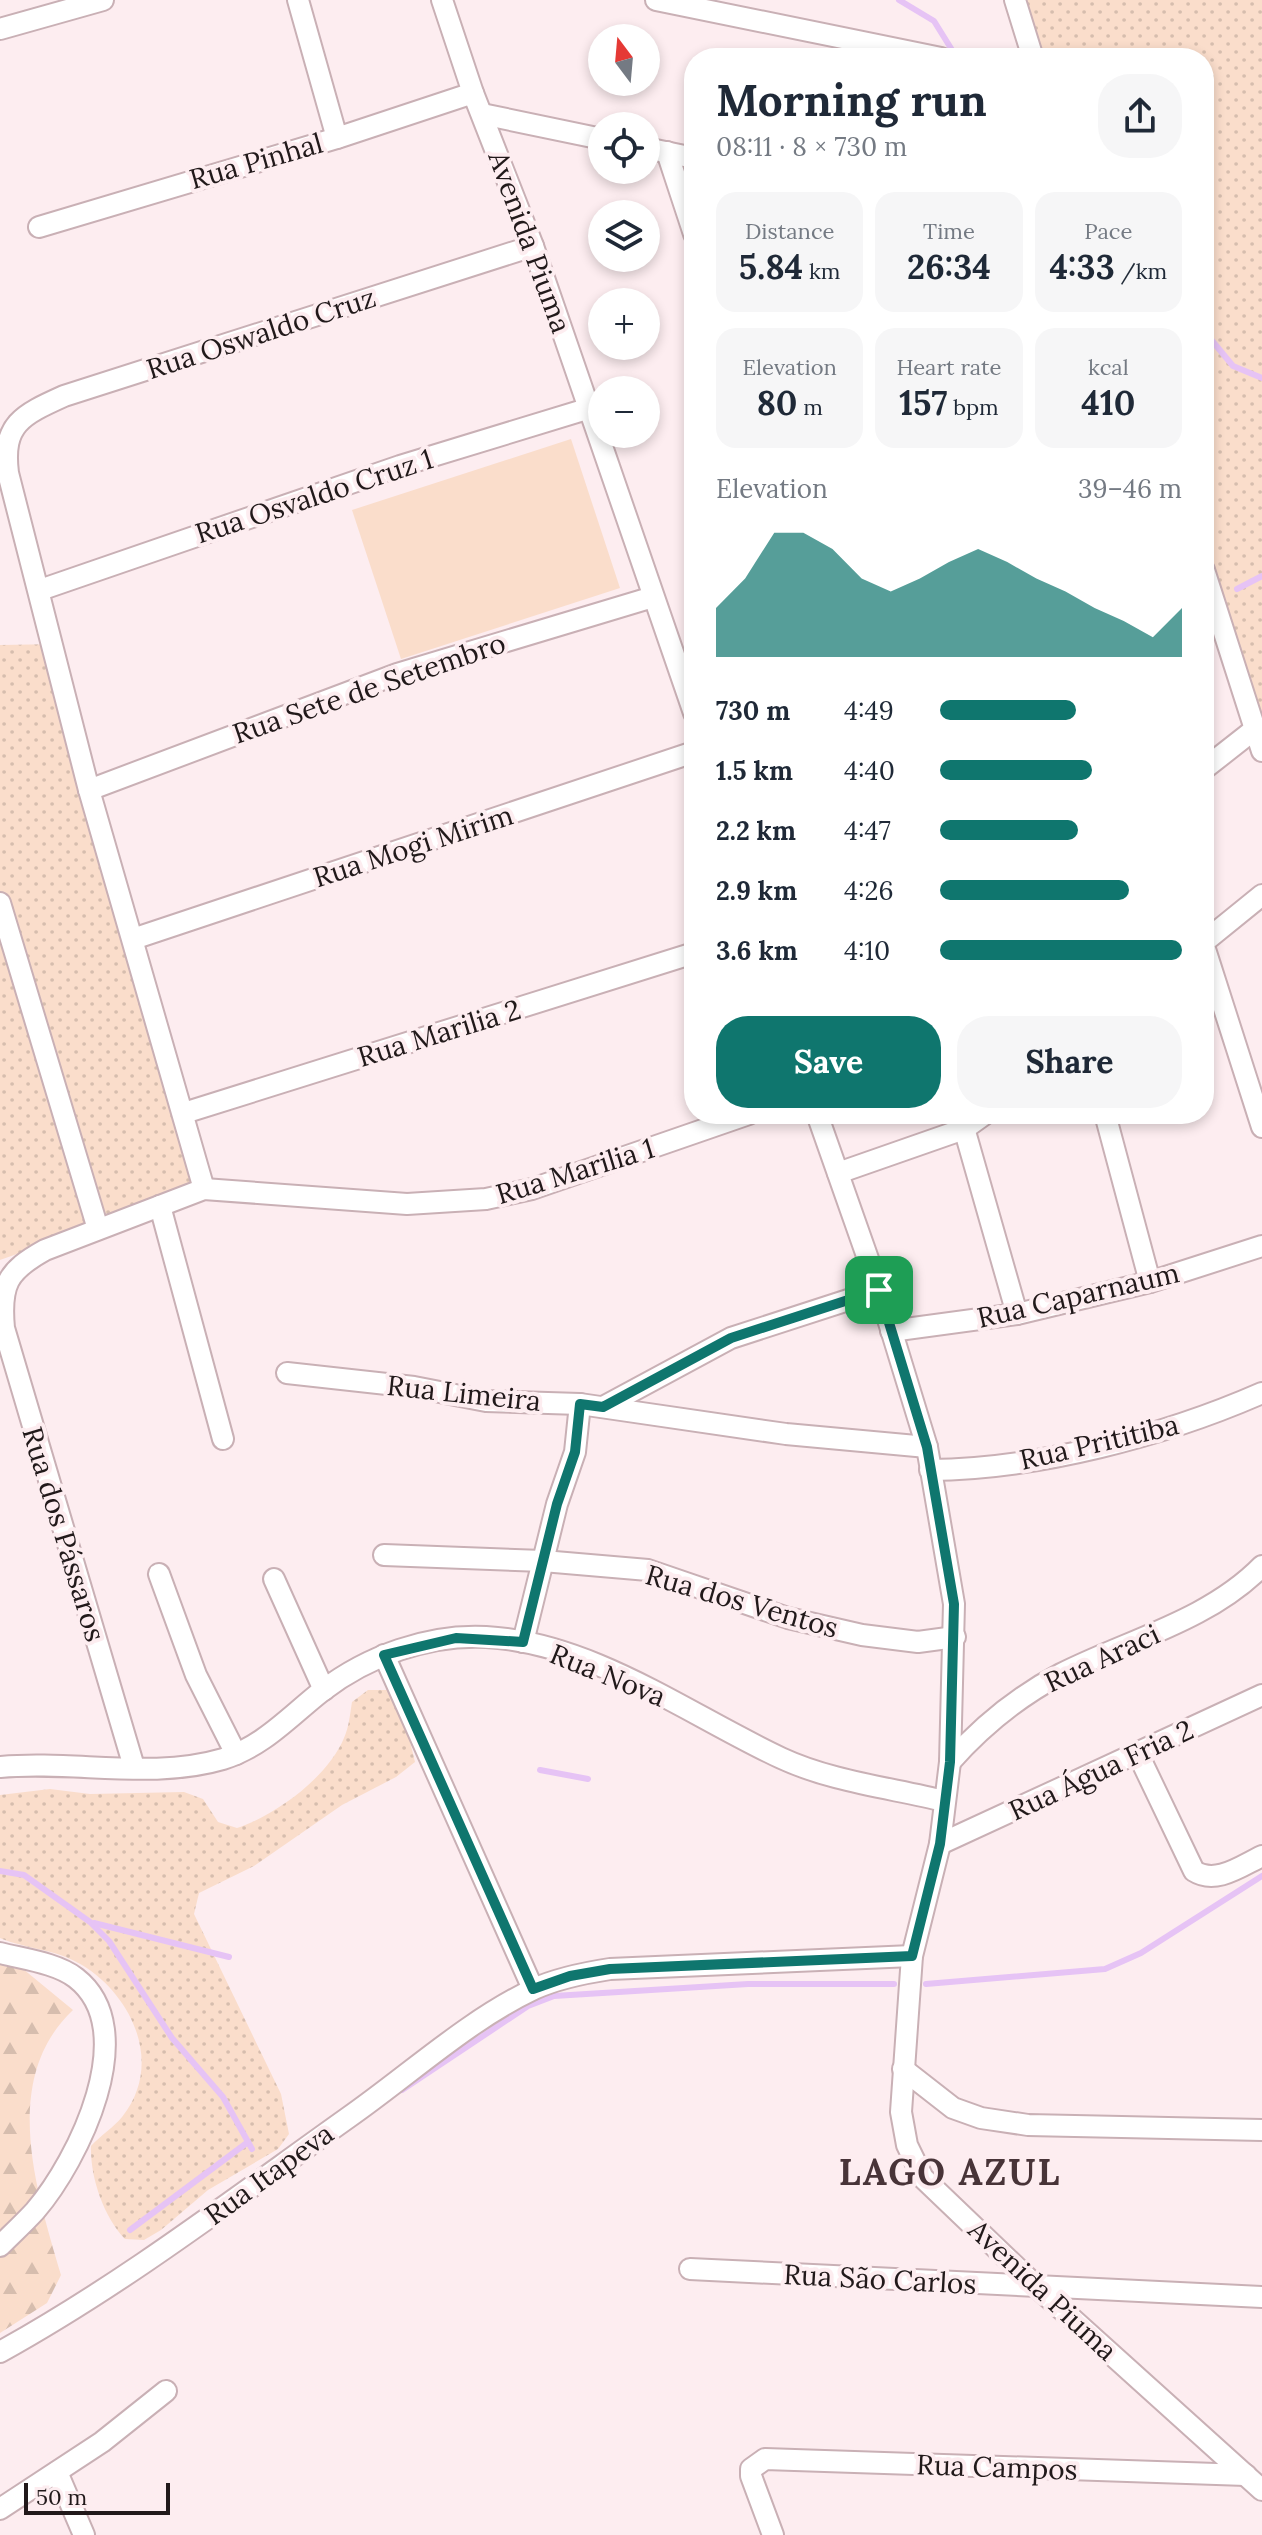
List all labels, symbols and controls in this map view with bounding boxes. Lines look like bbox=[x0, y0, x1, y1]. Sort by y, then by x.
north arrow bbox=[588, 24, 660, 96]
map controls bbox=[588, 24, 660, 448]
text: Morning run bbox=[716, 72, 987, 128]
button: share bbox=[1098, 74, 1182, 158]
button: locate bbox=[588, 112, 660, 184]
street label: Rua Pinhal bbox=[185, 125, 327, 197]
text: 08:11 · 8 × 730 m bbox=[716, 130, 907, 163]
street label: Avenida Piuma bbox=[480, 145, 580, 338]
button: layers bbox=[588, 200, 660, 272]
text: Distance bbox=[745, 217, 834, 245]
text: Time bbox=[923, 217, 975, 245]
text: Pace bbox=[1084, 217, 1132, 245]
text: 5.84 bbox=[739, 245, 803, 288]
text: 26:34 bbox=[907, 245, 991, 288]
text: 4:33 bbox=[1050, 245, 1115, 288]
text: km bbox=[803, 257, 840, 285]
text: /km bbox=[1115, 257, 1167, 285]
street label: Rua Oswaldo Cruz bbox=[142, 279, 380, 387]
button: + bbox=[588, 288, 660, 360]
text: Elevation bbox=[742, 353, 837, 381]
text: Heart rate bbox=[897, 353, 1001, 381]
text: kcal bbox=[1088, 353, 1129, 381]
button: − bbox=[588, 376, 660, 448]
text: 80 bbox=[756, 381, 797, 424]
text: 157 bbox=[899, 381, 947, 424]
text: 410 bbox=[1081, 381, 1135, 424]
text: m bbox=[797, 393, 823, 421]
text: bpm bbox=[947, 393, 999, 421]
street label: Rua Osvaldo Cruz 1 bbox=[191, 441, 437, 551]
text: Elevation bbox=[716, 472, 828, 505]
text: 39–46 m bbox=[1078, 472, 1182, 505]
street label: Rua Sete de Setembro bbox=[228, 624, 510, 752]
text: 730 m bbox=[716, 694, 790, 727]
text: 4:49 bbox=[844, 694, 894, 727]
text: 1.5 km bbox=[716, 754, 793, 787]
text: 4:40 bbox=[844, 754, 895, 787]
street label: Rua Mogi Mirim bbox=[309, 797, 517, 895]
text: 2.2 km bbox=[716, 814, 796, 847]
text: 4:47 bbox=[844, 814, 891, 847]
text: 2.9 km bbox=[716, 874, 797, 907]
text: 4:26 bbox=[844, 874, 894, 907]
text: 3.6 km bbox=[716, 934, 798, 967]
text: 4:10 bbox=[844, 934, 890, 967]
street label: Rua Marilia 2 bbox=[353, 991, 525, 1075]
button: Save bbox=[716, 1016, 941, 1108]
button: Share bbox=[957, 1016, 1182, 1108]
street label: Rua Marilia 1 bbox=[491, 1130, 659, 1212]
street label: Rua Caparnaum bbox=[973, 1254, 1183, 1336]
pin bbox=[845, 1256, 913, 1324]
icon: arrive bbox=[857, 1268, 901, 1312]
street label: Rua Limeira bbox=[385, 1367, 543, 1419]
street label: Rua Prititiba bbox=[1016, 1406, 1182, 1478]
street label: Rua dos Pássaros bbox=[14, 1422, 114, 1646]
street label: Rua dos Ventos bbox=[641, 1556, 843, 1646]
street label: Rua Araci bbox=[1039, 1616, 1165, 1700]
street label: Rua Nova bbox=[545, 1636, 671, 1714]
street label: Rua Água Fria 2 bbox=[1003, 1712, 1199, 1828]
street label: Rua Itapeva bbox=[198, 2115, 340, 2233]
district label: LAGO AZUL bbox=[839, 2149, 1061, 2195]
street label: Avenida Piuma bbox=[960, 2211, 1125, 2368]
street label: Rua São Carlos bbox=[783, 2256, 977, 2302]
street label: Rua Campos bbox=[916, 2446, 1078, 2488]
scale bar bbox=[24, 2479, 170, 2515]
text: 50 m bbox=[36, 2483, 87, 2511]

